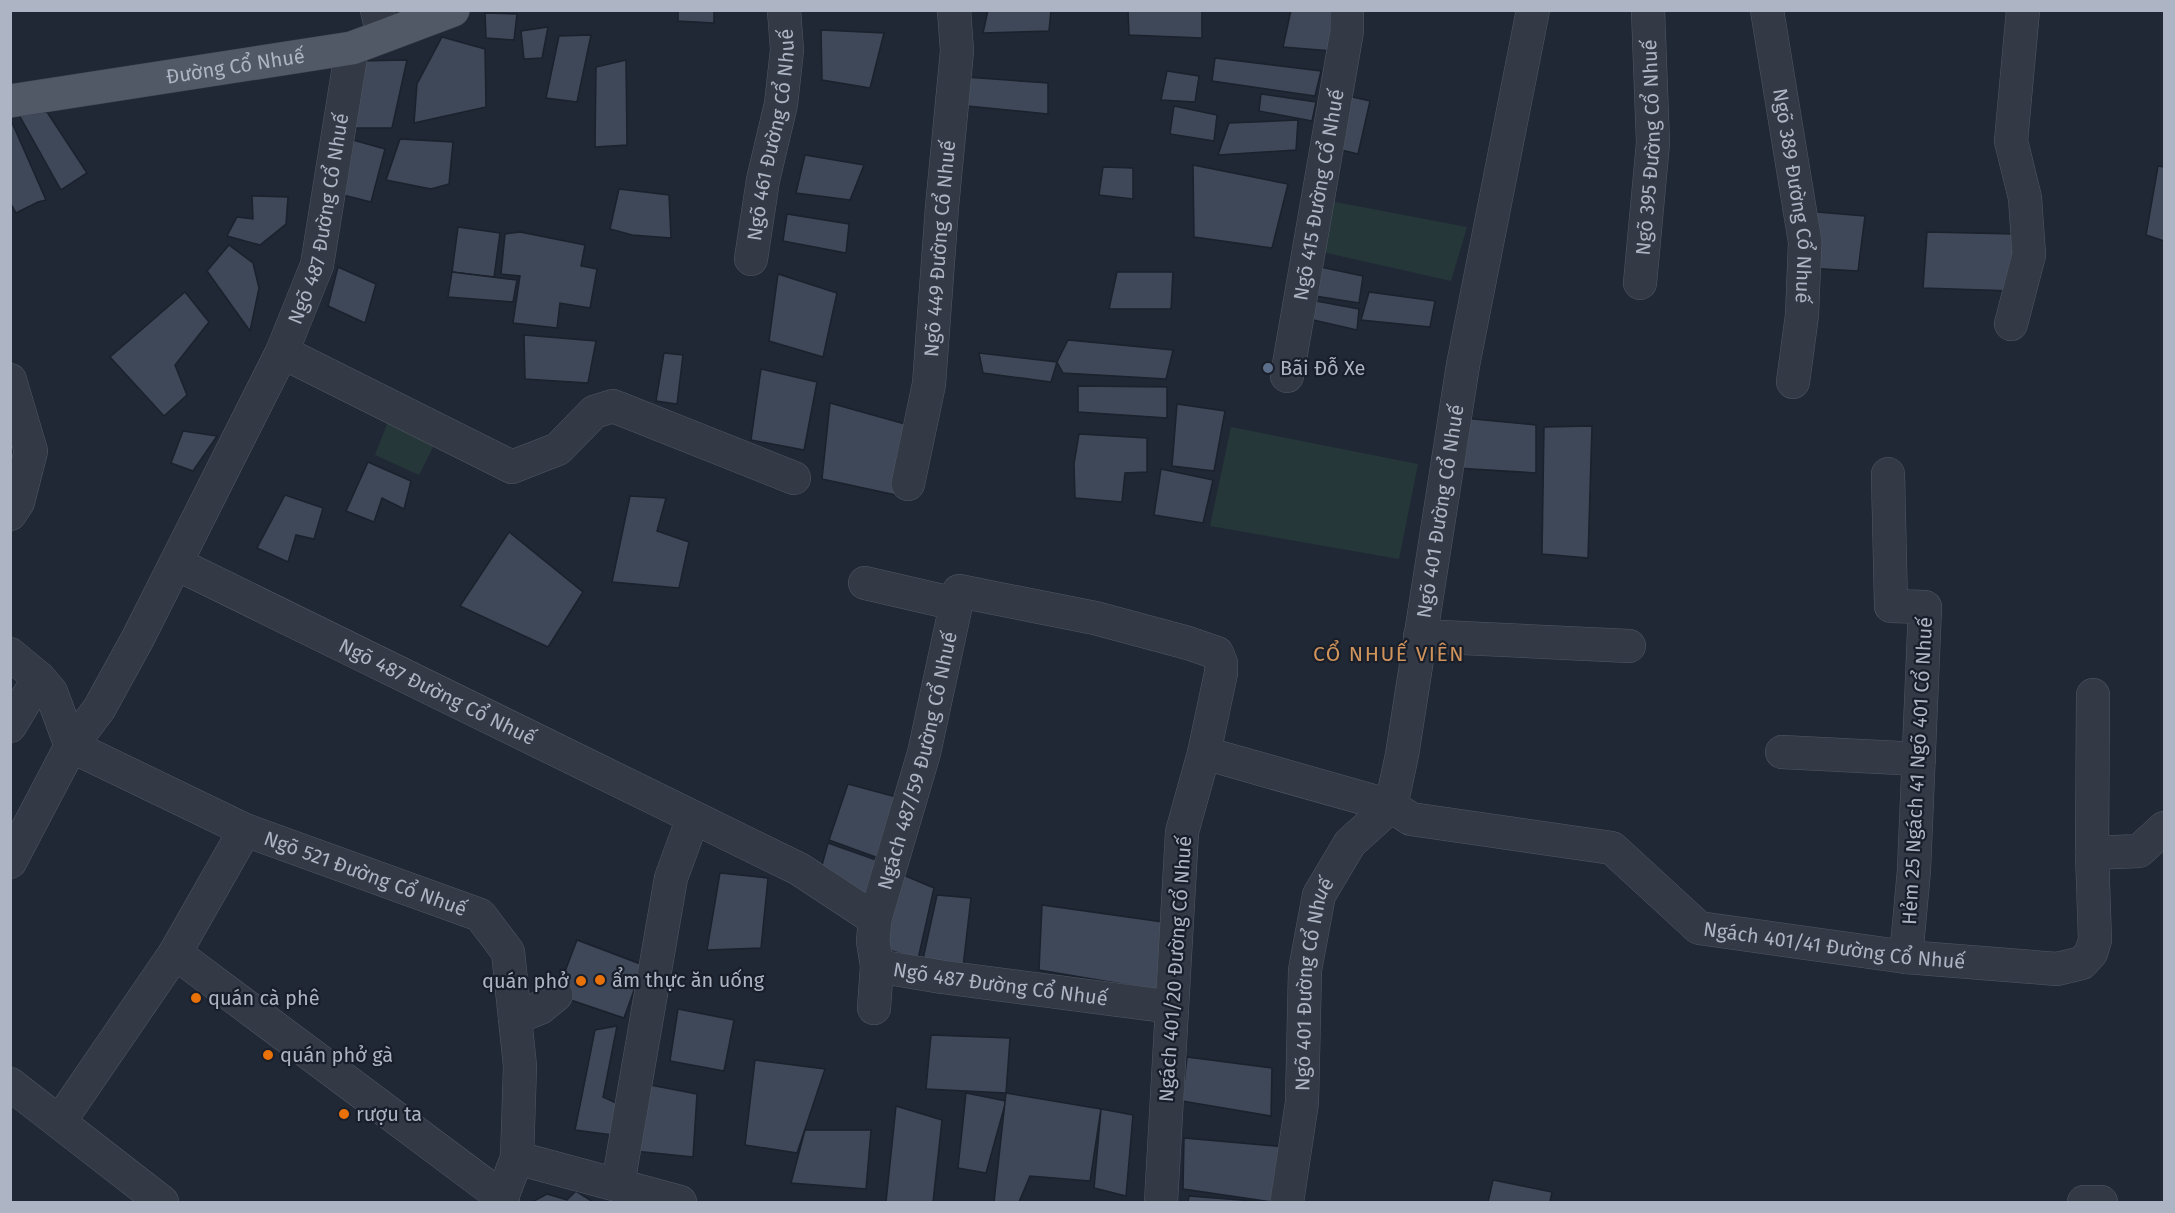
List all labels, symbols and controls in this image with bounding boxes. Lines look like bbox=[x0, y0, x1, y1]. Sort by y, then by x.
street label: Ngõ 461 Đường Cổ Nhuế bbox=[742, 28, 799, 242]
street label: Ngõ 395 Đường Cổ Nhuế bbox=[1631, 39, 1665, 256]
street label: Đường Cổ Nhuế bbox=[164, 44, 306, 89]
street label: Ngõ 389 Đường Cổ Nhuế bbox=[1768, 86, 1819, 304]
street label: Ngõ 415 Đường Cổ Nhuế bbox=[1288, 87, 1349, 302]
street label: Ngõ 487 Đường Cổ Nhuế bbox=[283, 111, 353, 328]
street label: Ngõ 449 Đường Cổ Nhuế bbox=[919, 139, 960, 358]
place label: Bãi Đỗ Xe bbox=[1280, 356, 1366, 380]
marker: Bãi Đỗ Xe bbox=[1261, 361, 1275, 375]
street label: Ngõ 401 Đường Cổ Nhuế bbox=[1412, 403, 1469, 620]
street label: Hẻm 25 Ngách 41 Ngõ 401 Cổ Nhuế bbox=[1895, 616, 1937, 926]
street label: Ngách 487/59 Đường Cổ Nhuế bbox=[872, 629, 962, 893]
street label: Ngõ 487 Đường Cổ Nhuế bbox=[335, 633, 540, 750]
district label: CỔ NHUẾ VIÊN bbox=[1313, 639, 1465, 667]
street label: Ngõ 521 Đường Cổ Nhuế bbox=[261, 826, 470, 921]
street label: Ngách 401/20 Đường Cổ Nhuế bbox=[1152, 835, 1196, 1103]
street label: Ngõ 401 Đường Cổ Nhuế bbox=[1290, 873, 1339, 1091]
street label: Ngách 401/41 Đường Cổ Nhuế bbox=[1702, 917, 1966, 974]
street label: Ngõ 487 Đường Cổ Nhuế bbox=[892, 957, 1109, 1011]
place label: ẩm thực ăn uống bbox=[612, 966, 765, 992]
place label: quán phở bbox=[482, 969, 569, 993]
marker: ẩm thực ăn uống bbox=[593, 973, 607, 987]
marker: quán phở bbox=[574, 974, 588, 988]
place label: quán cà phê bbox=[208, 986, 320, 1010]
marker: quán cà phê bbox=[189, 991, 203, 1005]
place label: quán phở gà bbox=[280, 1043, 393, 1067]
marker: quán phở gà bbox=[261, 1048, 275, 1062]
place label: rượu ta bbox=[356, 1102, 422, 1126]
marker: rượu ta bbox=[337, 1107, 351, 1121]

